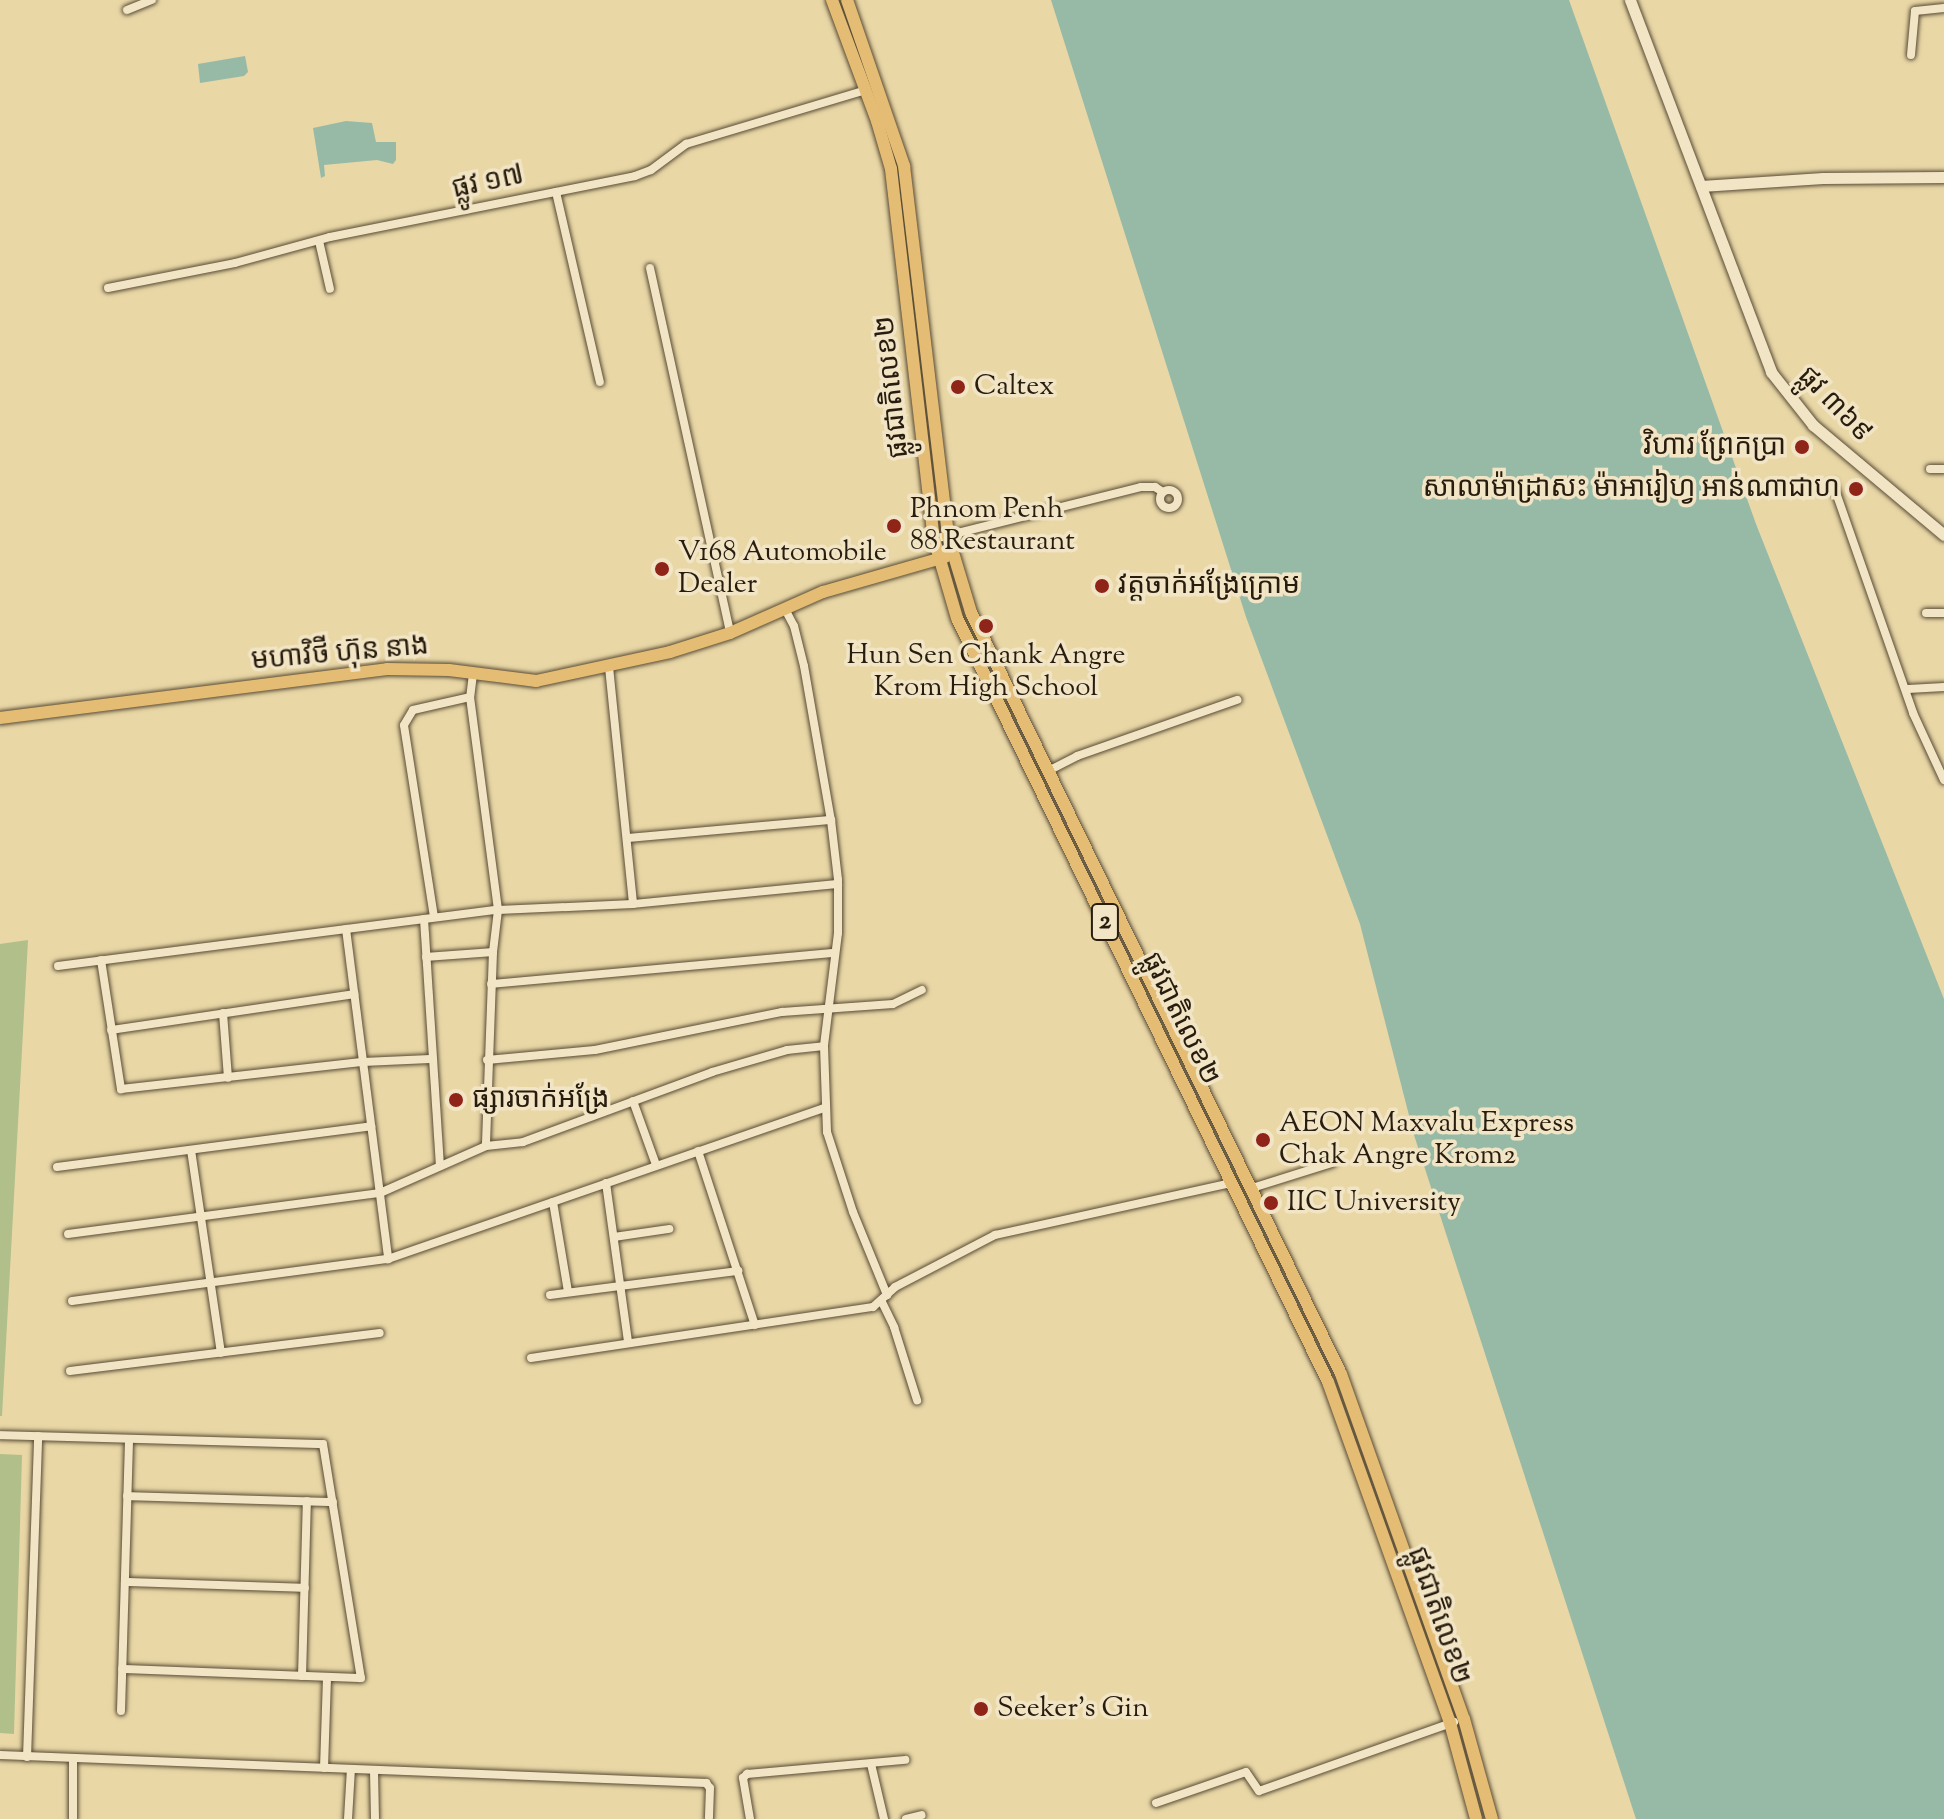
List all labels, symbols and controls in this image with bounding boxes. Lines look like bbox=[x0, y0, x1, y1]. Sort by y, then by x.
street label: ផ្លូវ ១៧ bbox=[449, 159, 527, 207]
street label: ផ្លូវជាតិលេខ២ bbox=[869, 314, 917, 460]
street label: ផ្លូវ ៣៦៩ bbox=[1790, 360, 1878, 450]
place label: Caltex bbox=[974, 370, 1054, 404]
marker: Caltex bbox=[949, 378, 967, 396]
place label: វិហារ ព្រែកប្រា bbox=[1643, 430, 1786, 464]
marker: វិហារ ព្រែកប្រា bbox=[1793, 438, 1811, 456]
place label: សាលាម៉ាដ្រាសះ ម៉ាអារៀហ្វ អាន់ណាជាហ bbox=[1423, 472, 1840, 506]
marker: សាលាម៉ាដ្រាសះ ម៉ាអារៀហ្វ អាន់ណាជាហ bbox=[1847, 480, 1865, 498]
place label: Phnom Penh 88 Restaurant bbox=[910, 493, 1075, 559]
marker: Phnom Penh 88 Restaurant bbox=[885, 517, 903, 535]
place label: V168 Automobile Dealer bbox=[678, 536, 887, 602]
marker: V168 Automobile Dealer bbox=[653, 560, 671, 578]
place label: វត្តចាក់អង្រែក្រោម bbox=[1118, 569, 1300, 603]
marker: វត្តចាក់អង្រែក្រោម bbox=[1093, 577, 1111, 595]
marker: Hun Sen Chank Angre Krom High School bbox=[977, 617, 995, 635]
street label: មហាវិថី ហ៊ុន នាង bbox=[250, 630, 430, 678]
place label: Hun Sen Chank Angre Krom High School bbox=[847, 639, 1125, 705]
road number: 2 bbox=[1089, 900, 1121, 944]
street label: ផ្លូវជាតិលេខ២ bbox=[1133, 947, 1227, 1091]
place label: ផ្សារចាក់អង្រែ bbox=[472, 1083, 610, 1117]
marker: ផ្សារចាក់អង្រែ bbox=[447, 1091, 465, 1109]
place label: AEON Maxvalu Express Chak Angre Krom2 bbox=[1279, 1107, 1574, 1173]
marker: AEON Maxvalu Express Chak Angre Krom2 bbox=[1254, 1131, 1272, 1149]
place label: IIC University bbox=[1287, 1186, 1461, 1220]
marker: IIC University bbox=[1262, 1194, 1280, 1212]
street label: ផ្លូវជាតិលេខ២ bbox=[1399, 1543, 1477, 1689]
place label: Seeker's Gin bbox=[997, 1692, 1149, 1726]
marker: Seeker's Gin bbox=[972, 1700, 990, 1718]

